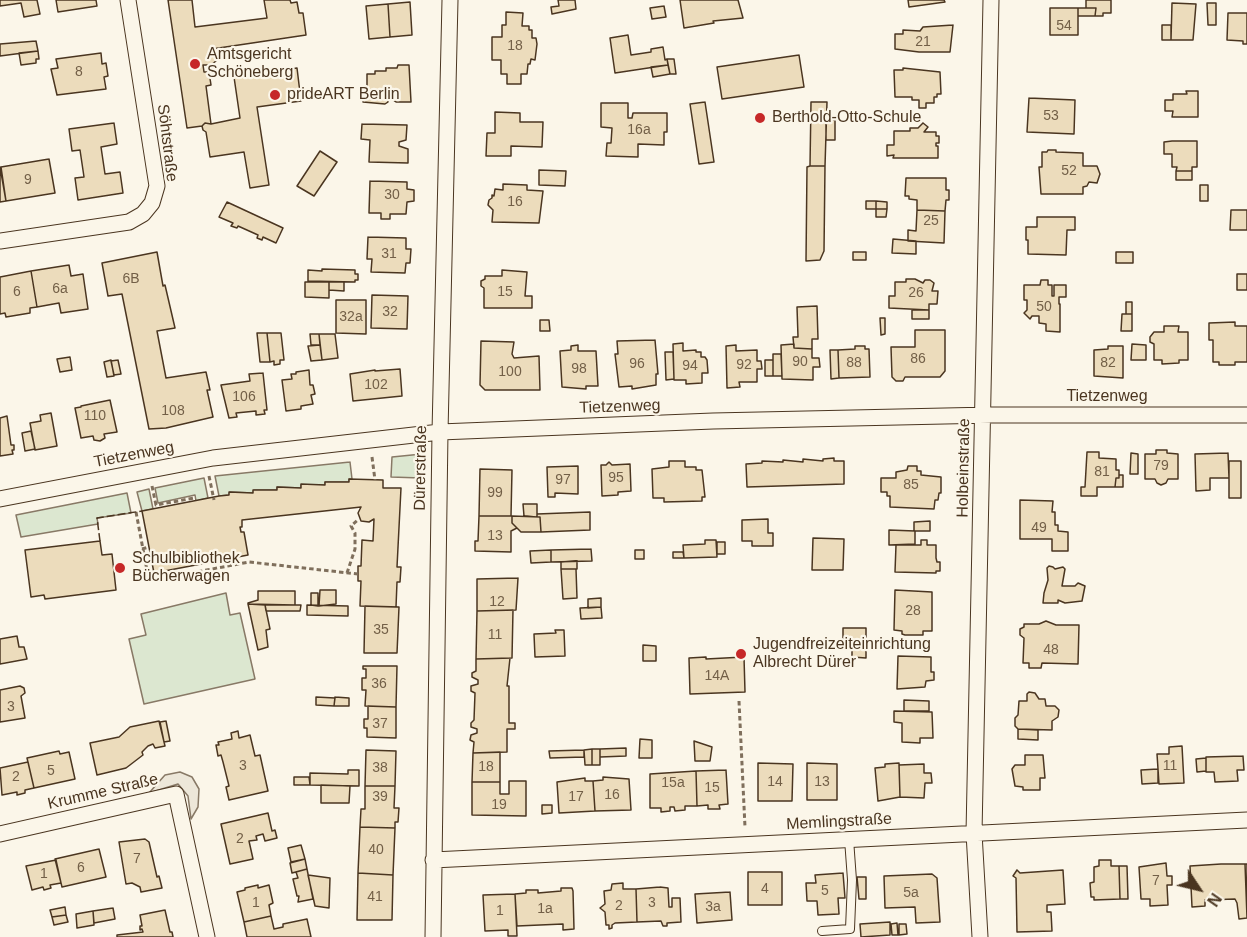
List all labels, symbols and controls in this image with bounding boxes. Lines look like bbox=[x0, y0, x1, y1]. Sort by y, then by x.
house number: 54 bbox=[1056, 18, 1072, 34]
house number: 21 bbox=[915, 34, 931, 50]
house number: 18 bbox=[507, 38, 523, 54]
place label: Amtsgericht Schöneberg bbox=[207, 45, 293, 83]
marker: Amtsgericht Schöneberg bbox=[188, 57, 202, 71]
house number: 8 bbox=[75, 64, 83, 80]
place label: prideART Berlin bbox=[287, 85, 400, 105]
marker: prideART Berlin bbox=[268, 88, 282, 102]
street label: Söhtstraße bbox=[153, 103, 181, 183]
place label: Berthold-Otto-Schule bbox=[772, 108, 921, 128]
house number: 53 bbox=[1043, 108, 1059, 124]
marker: Berthold-Otto-Schule bbox=[753, 111, 767, 125]
house number: 16a bbox=[627, 122, 651, 138]
house number: 52 bbox=[1061, 163, 1077, 179]
house number: 9 bbox=[24, 172, 32, 188]
house number: 30 bbox=[384, 187, 400, 203]
house number: 16 bbox=[507, 194, 523, 210]
house number: 25 bbox=[923, 213, 939, 229]
house number: 31 bbox=[381, 246, 397, 262]
house number: 6B bbox=[122, 271, 140, 287]
house number: 6a bbox=[52, 281, 68, 297]
house number: 6 bbox=[13, 284, 21, 300]
house number: 15 bbox=[497, 284, 513, 300]
house number: 26 bbox=[908, 285, 924, 301]
house number: 50 bbox=[1036, 299, 1052, 315]
house number: 32 bbox=[382, 304, 398, 320]
house number: 32a bbox=[339, 309, 363, 325]
house number: 86 bbox=[910, 351, 926, 367]
house number: 90 bbox=[792, 354, 808, 370]
house number: 88 bbox=[846, 355, 862, 371]
house number: 82 bbox=[1100, 355, 1116, 371]
house number: 96 bbox=[629, 356, 645, 372]
house number: 92 bbox=[736, 357, 752, 373]
house number: 94 bbox=[682, 358, 698, 374]
house number: 98 bbox=[571, 361, 587, 377]
house number: 100 bbox=[498, 364, 522, 380]
house number: 102 bbox=[364, 377, 388, 393]
street label: Tietzenweg bbox=[1066, 387, 1148, 407]
house number: 106 bbox=[232, 389, 256, 405]
street label: Tietzenweg bbox=[579, 396, 661, 418]
house number: 108 bbox=[161, 403, 185, 419]
house number: 110 bbox=[84, 408, 106, 424]
street label: Holbeinstraße bbox=[954, 418, 974, 518]
street label: Dürerstraße bbox=[411, 425, 431, 511]
street label: Tietzenweg bbox=[92, 438, 176, 472]
house number: 79 bbox=[1153, 458, 1169, 474]
house number: 81 bbox=[1094, 464, 1110, 480]
house number: 95 bbox=[608, 470, 624, 486]
house number: 97 bbox=[555, 472, 571, 488]
house number: 85 bbox=[903, 477, 919, 493]
house number: 99 bbox=[487, 485, 503, 501]
house number: 49 bbox=[1031, 520, 1047, 536]
house number: 13 bbox=[487, 528, 503, 544]
place label: Schulbibliothek Bücherwagen bbox=[132, 549, 240, 587]
marker: Schulbibliothek Bücherwagen bbox=[113, 561, 127, 575]
house number: 12 bbox=[489, 594, 505, 610]
house number: 28 bbox=[905, 603, 921, 619]
house number: 35 bbox=[373, 622, 389, 638]
house number: 11 bbox=[488, 627, 502, 643]
place label: Jugendfreizeiteinrichtung Albrecht Dürer bbox=[753, 635, 931, 673]
house number: 48 bbox=[1043, 642, 1059, 658]
marker: Jugendfreizeiteinrichtung Albrecht Dürer bbox=[734, 647, 748, 661]
house number: 14A bbox=[705, 668, 729, 684]
house number: 36 bbox=[371, 676, 387, 692]
house number: 3 bbox=[7, 699, 15, 715]
house number: 37 bbox=[372, 716, 388, 732]
house number: 3 bbox=[239, 758, 247, 774]
house number: 11 bbox=[1163, 758, 1177, 774]
house number: 18 bbox=[478, 759, 494, 775]
house number: 38 bbox=[372, 760, 388, 776]
house number: 5 bbox=[47, 763, 55, 779]
house number: 2 bbox=[12, 769, 20, 785]
street label: Krumme Straße bbox=[46, 770, 160, 814]
house number: 14 bbox=[767, 774, 783, 790]
house number: 13 bbox=[814, 774, 830, 790]
house number: 15a bbox=[661, 775, 685, 791]
house number: 15 bbox=[704, 780, 720, 796]
house number: 16 bbox=[604, 787, 620, 803]
house number: 39 bbox=[372, 789, 388, 805]
house number: 17 bbox=[568, 789, 584, 805]
house number: 19 bbox=[491, 797, 507, 813]
street label: Memlingstraße bbox=[786, 810, 892, 834]
house number: 2 bbox=[236, 831, 244, 847]
house number: 40 bbox=[368, 842, 384, 858]
house number: 7 bbox=[133, 851, 141, 867]
north arrow bbox=[1169, 859, 1229, 919]
house number: 6 bbox=[77, 860, 85, 876]
house number: 1 bbox=[40, 866, 48, 882]
house number: 7 bbox=[1152, 873, 1160, 889]
house number: 4 bbox=[761, 881, 769, 897]
house number: 5 bbox=[821, 883, 829, 899]
house number: 5a bbox=[903, 885, 919, 901]
house number: 41 bbox=[367, 889, 383, 905]
text: N bbox=[1204, 890, 1224, 909]
house number: 1 bbox=[252, 895, 260, 911]
house number: 3 bbox=[648, 895, 656, 911]
house number: 2 bbox=[615, 898, 623, 914]
house number: 3a bbox=[705, 899, 721, 915]
house number: 1a bbox=[537, 901, 553, 917]
house number: 1 bbox=[496, 903, 504, 919]

